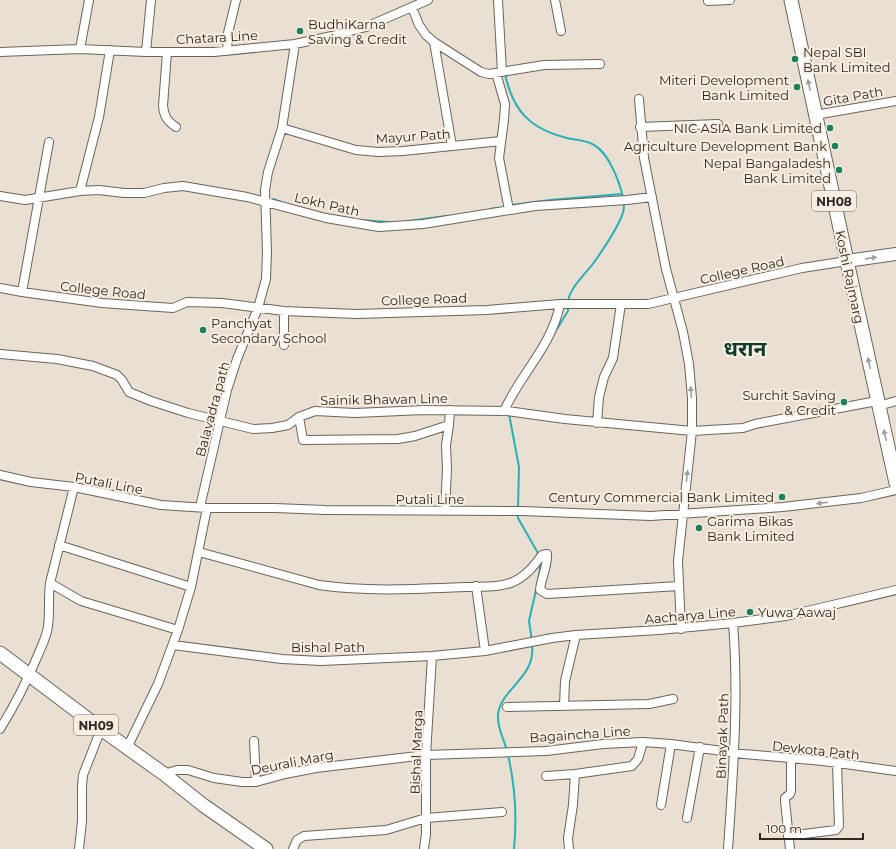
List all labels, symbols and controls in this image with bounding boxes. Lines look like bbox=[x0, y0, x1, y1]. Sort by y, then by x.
place label: BudhiKarna Saving & Credit bbox=[308, 16, 407, 47]
marker: BudhiKarna Saving & Credit bbox=[295, 26, 305, 36]
street label: Chatara Line bbox=[176, 27, 258, 47]
place label: Nepal SBI Bank Limited bbox=[803, 44, 890, 75]
marker: Nepal SBI Bank Limited bbox=[790, 54, 800, 64]
place label: Miteri Development Bank Limited bbox=[659, 72, 789, 103]
one-way arrow bbox=[805, 79, 811, 92]
marker: Miteri Development Bank Limited bbox=[792, 82, 802, 92]
street label: Gita Path bbox=[822, 83, 884, 109]
place label: NIC ASIA Bank Limited bbox=[673, 120, 822, 136]
marker: NIC ASIA Bank Limited bbox=[825, 123, 835, 133]
street label: Mayur Path bbox=[375, 125, 451, 147]
place label: Agriculture Development Bank bbox=[624, 138, 827, 154]
marker: Agriculture Development Bank bbox=[830, 141, 840, 151]
place label: Nepal Bangaladesh Bank Limited bbox=[703, 155, 831, 186]
marker: Nepal Bangaladesh Bank Limited bbox=[834, 165, 844, 175]
street label: Lokh Path bbox=[293, 189, 361, 219]
road number: NH08 bbox=[812, 191, 856, 211]
street label: Koshi Rajmarg bbox=[832, 229, 868, 325]
street label: College Road bbox=[698, 253, 786, 287]
one-way arrow bbox=[865, 255, 877, 261]
street label: College Road bbox=[59, 278, 147, 302]
street label: College Road bbox=[381, 290, 467, 308]
place label: Panchyat Secondary School bbox=[211, 315, 327, 346]
marker: Panchyat Secondary School bbox=[198, 325, 208, 335]
district label: धरान bbox=[724, 336, 767, 361]
one-way arrow bbox=[865, 357, 871, 369]
street label: Balavadra path bbox=[192, 360, 232, 458]
one-way arrow bbox=[688, 386, 695, 398]
place label: Surchit Saving & Credit bbox=[742, 387, 836, 418]
street label: Sainik Bhawan Line bbox=[320, 390, 448, 408]
marker: Surchit Saving & Credit bbox=[839, 397, 849, 407]
one-way arrow bbox=[882, 429, 888, 441]
street label: Putali Line bbox=[74, 469, 145, 497]
one-way arrow bbox=[684, 470, 691, 482]
place label: Century Commercial Bank Limited bbox=[549, 489, 774, 505]
street label: Putali Line bbox=[396, 491, 465, 507]
marker: Century Commercial Bank Limited bbox=[777, 492, 787, 502]
one-way arrow bbox=[816, 499, 828, 506]
place label: Garima Bikas Bank Limited bbox=[707, 513, 794, 544]
marker: Garima Bikas Bank Limited bbox=[694, 523, 704, 533]
street label: Aacharya Line bbox=[644, 603, 736, 627]
place label: Yuwa Aawaj bbox=[758, 604, 836, 620]
marker: Yuwa Aawaj bbox=[745, 607, 755, 617]
street label: Bishal Path bbox=[291, 639, 365, 655]
street label: Binayak Path bbox=[713, 693, 731, 779]
street label: Bishal Marga bbox=[407, 709, 425, 795]
road number: NH09 bbox=[74, 715, 118, 735]
street label: Bagaincha Line bbox=[529, 722, 631, 746]
street label: Devkota Path bbox=[771, 737, 861, 763]
street label: Deurali Marg bbox=[249, 746, 335, 778]
scale bar bbox=[760, 815, 863, 841]
text: 100 m bbox=[766, 821, 802, 836]

